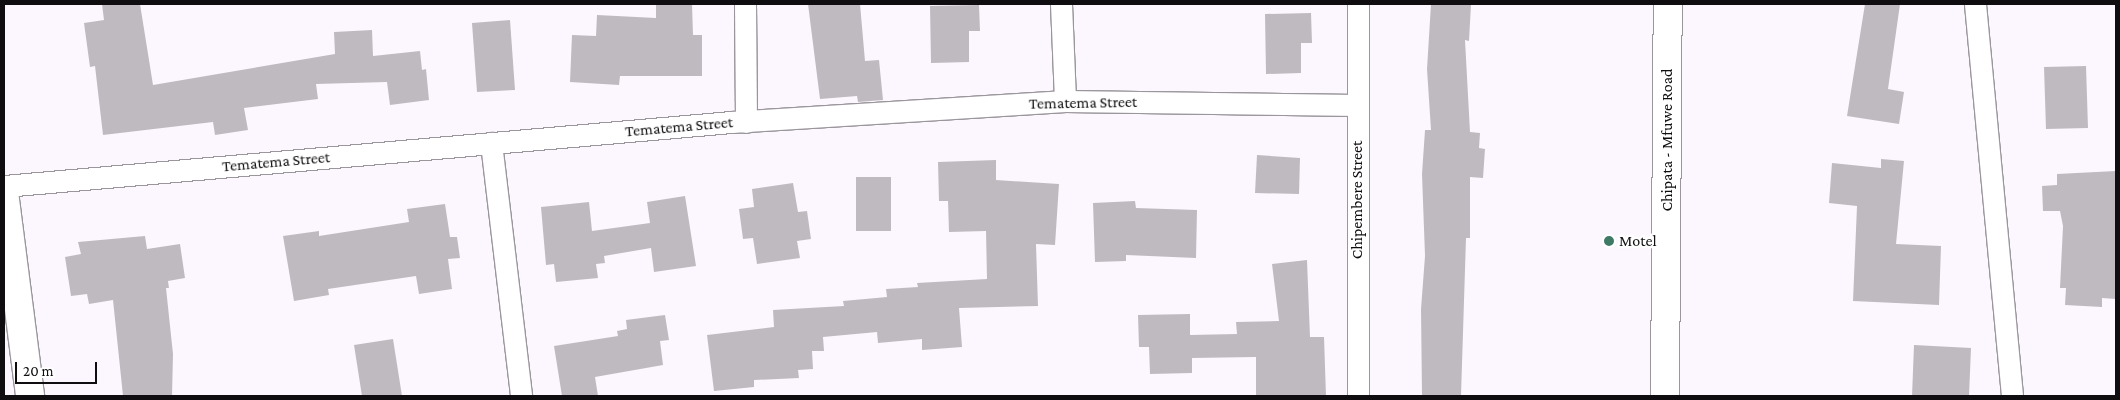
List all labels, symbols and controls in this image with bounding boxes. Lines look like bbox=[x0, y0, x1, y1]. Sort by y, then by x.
street label: Chipata - Mfuwe Road bbox=[1657, 68, 1677, 212]
street label: Tematema Street bbox=[1029, 92, 1137, 114]
street label: Tematema Street bbox=[624, 113, 734, 141]
street label: Chipembere Street bbox=[1347, 141, 1367, 259]
street label: Tematema Street bbox=[221, 148, 331, 176]
place label: Motel bbox=[1619, 231, 1657, 251]
marker: Motel bbox=[1603, 235, 1615, 247]
scale bar bbox=[18, 352, 100, 384]
text: 20 m bbox=[23, 363, 54, 379]

